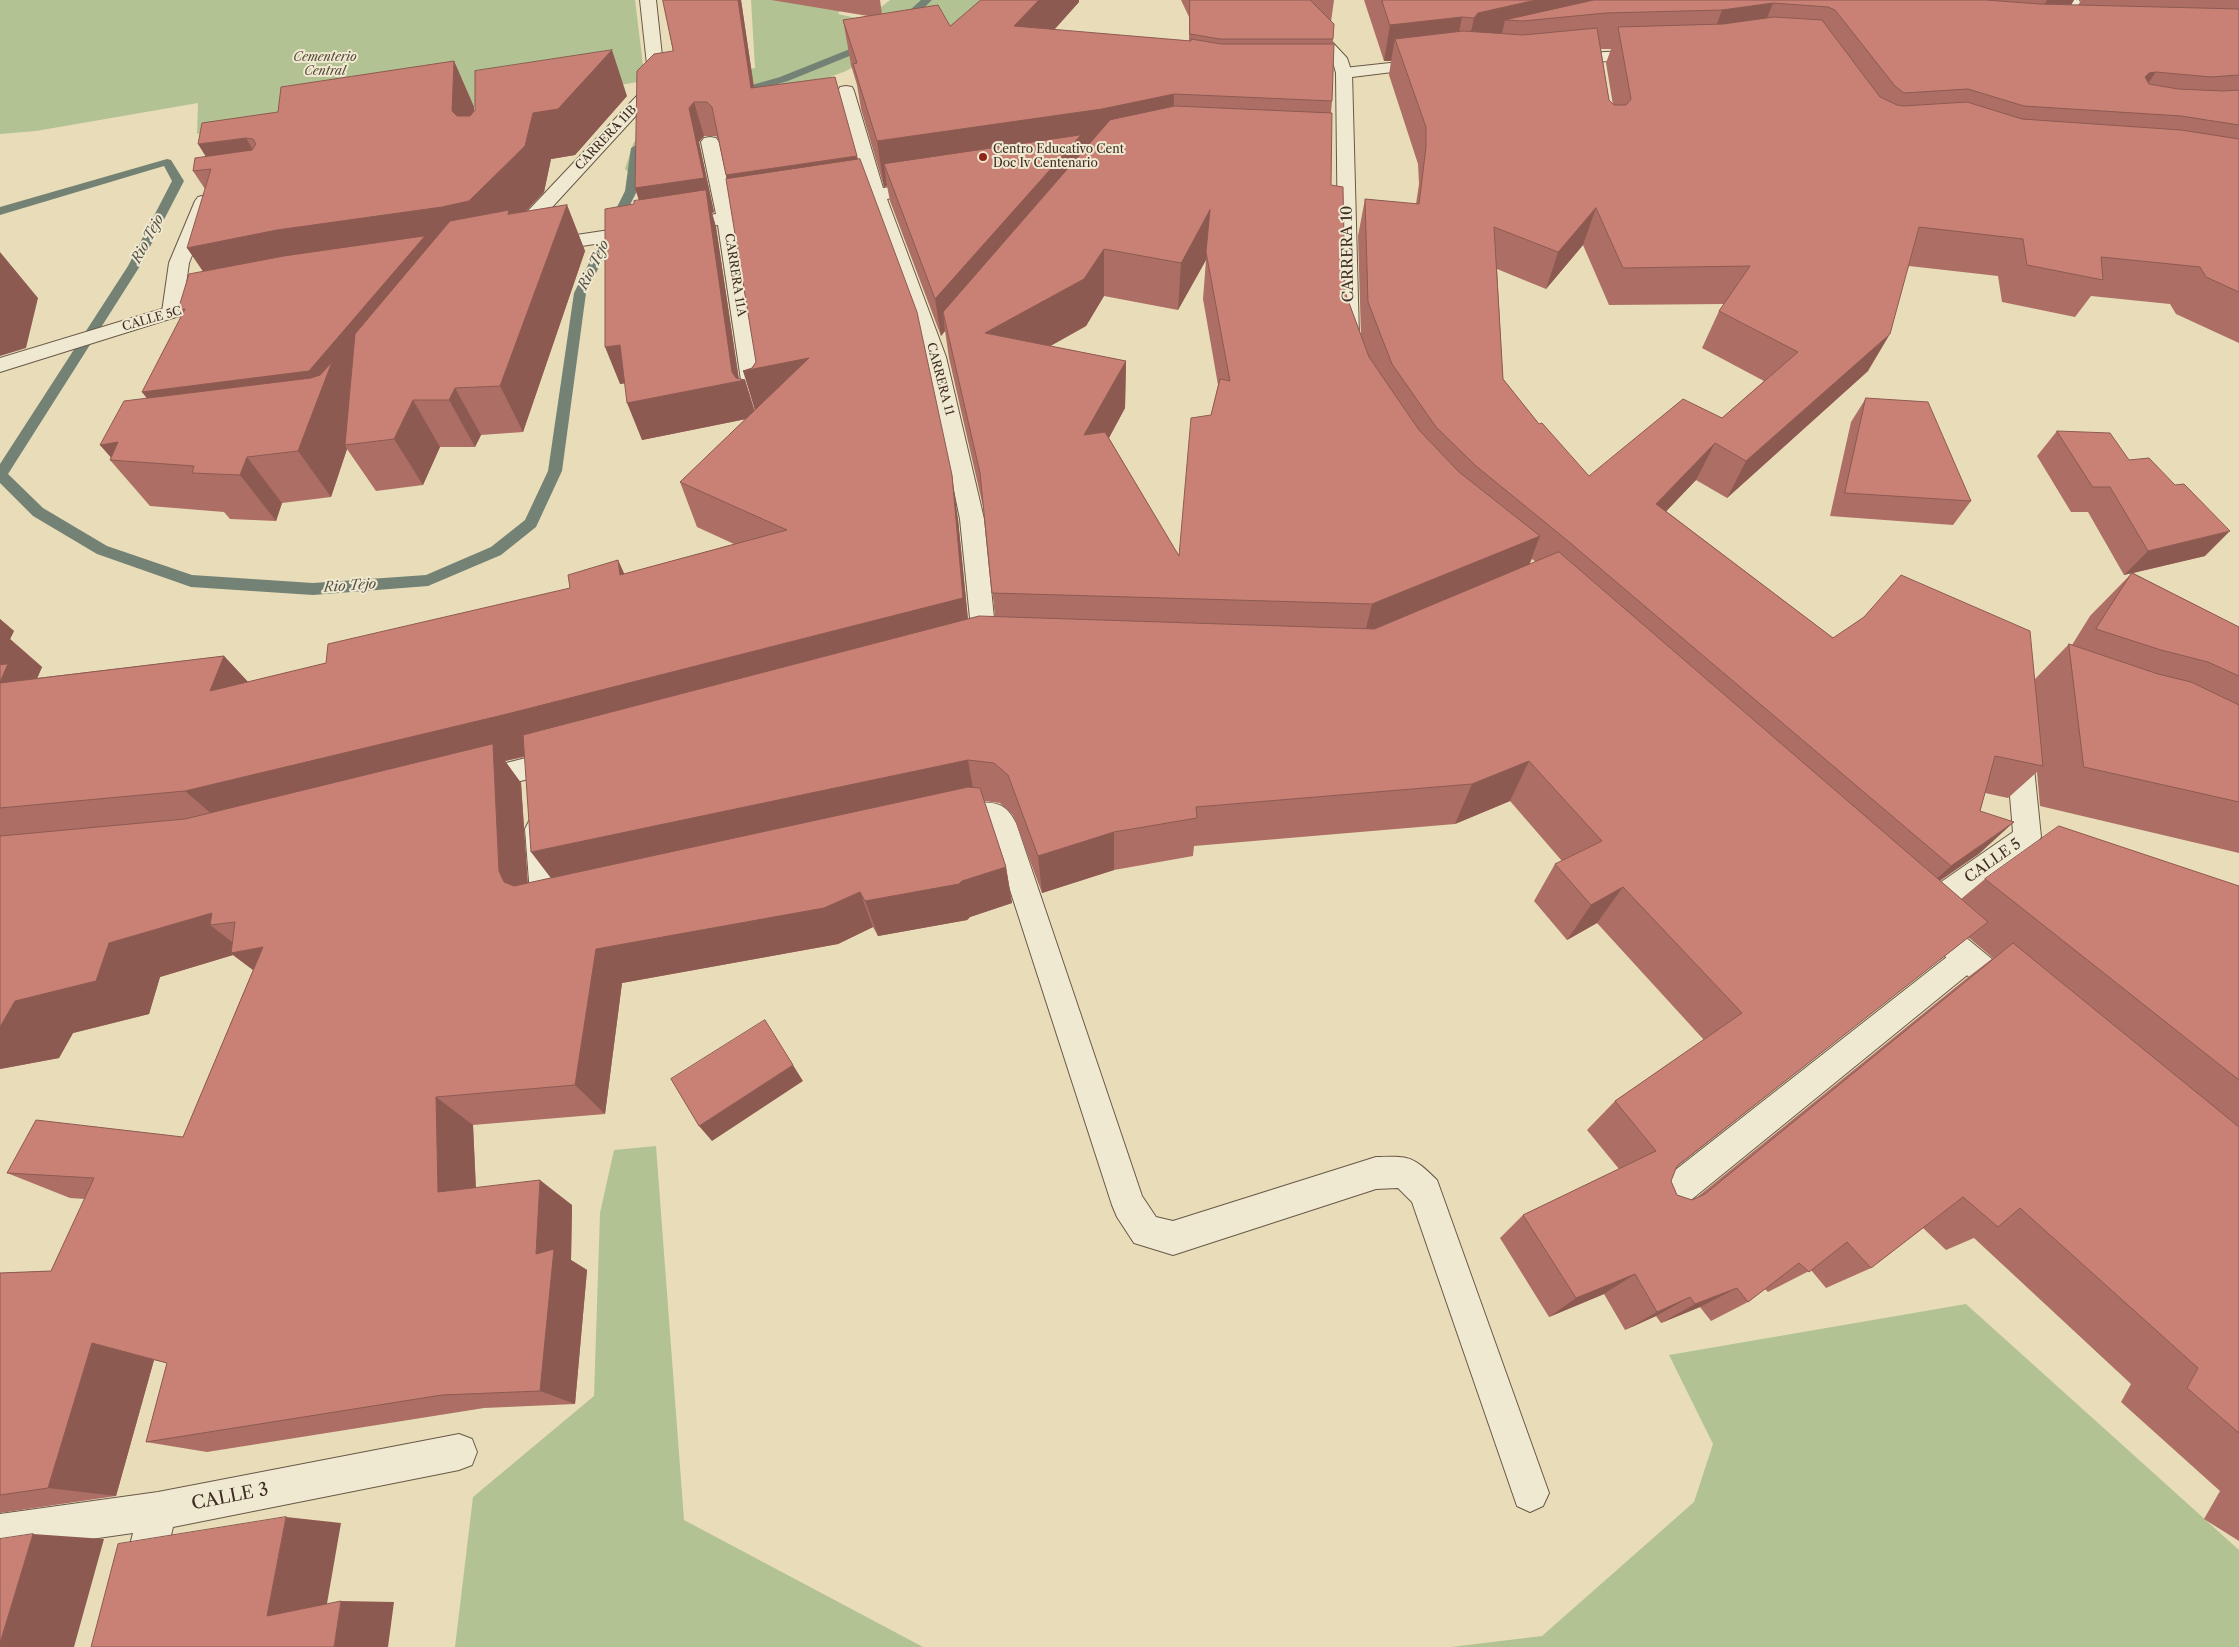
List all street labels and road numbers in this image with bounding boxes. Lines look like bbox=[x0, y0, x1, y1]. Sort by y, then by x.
street label: CARRERA 11B bbox=[572, 103, 640, 173]
street label: CARRERA 10 bbox=[1338, 205, 1358, 303]
street label: CARRERA 11A bbox=[721, 232, 749, 318]
street label: CALLE 5C bbox=[121, 304, 183, 334]
street label: CARRERA 11 bbox=[923, 341, 957, 417]
street label: CALLE 5 bbox=[1961, 835, 2025, 887]
street label: CALLE 3 bbox=[190, 1479, 270, 1515]

